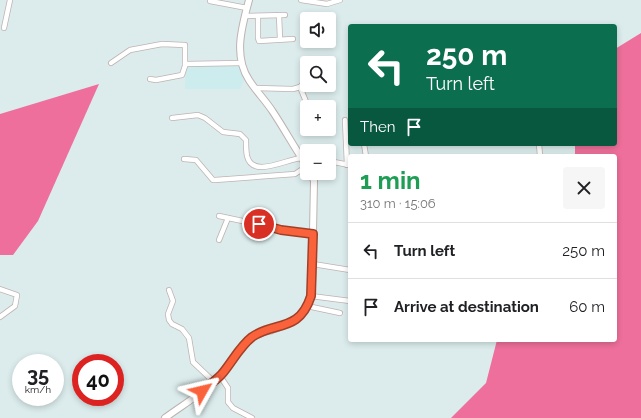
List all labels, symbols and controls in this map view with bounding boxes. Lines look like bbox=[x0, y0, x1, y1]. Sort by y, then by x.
map controls bbox=[300, 12, 336, 180]
button: sound bbox=[300, 12, 336, 48]
text: 250 m bbox=[426, 39, 507, 72]
icon: left bbox=[360, 40, 412, 92]
button: search bbox=[300, 56, 336, 92]
text: Turn left bbox=[426, 73, 495, 94]
button: + bbox=[300, 100, 336, 136]
icon: arrive bbox=[403, 116, 425, 138]
text: Then bbox=[360, 118, 395, 136]
button: − bbox=[300, 144, 336, 180]
text: 1 min bbox=[360, 166, 421, 195]
button: close bbox=[563, 167, 605, 209]
text: 310 m · 15:06 bbox=[360, 196, 436, 211]
pin bbox=[242, 207, 276, 241]
icon: arrive bbox=[248, 213, 270, 235]
icon: left bbox=[360, 240, 382, 262]
text: Turn left bbox=[394, 242, 455, 260]
text: 250 m bbox=[562, 242, 605, 260]
icon: arrive bbox=[360, 296, 382, 318]
text: Arrive at destination bbox=[394, 298, 539, 316]
text: 60 m bbox=[569, 298, 605, 316]
speed limit sign: 40 bbox=[72, 354, 124, 406]
text: 35 bbox=[27, 363, 49, 387]
position arrow bbox=[181, 370, 223, 412]
text: km/h bbox=[25, 384, 51, 395]

